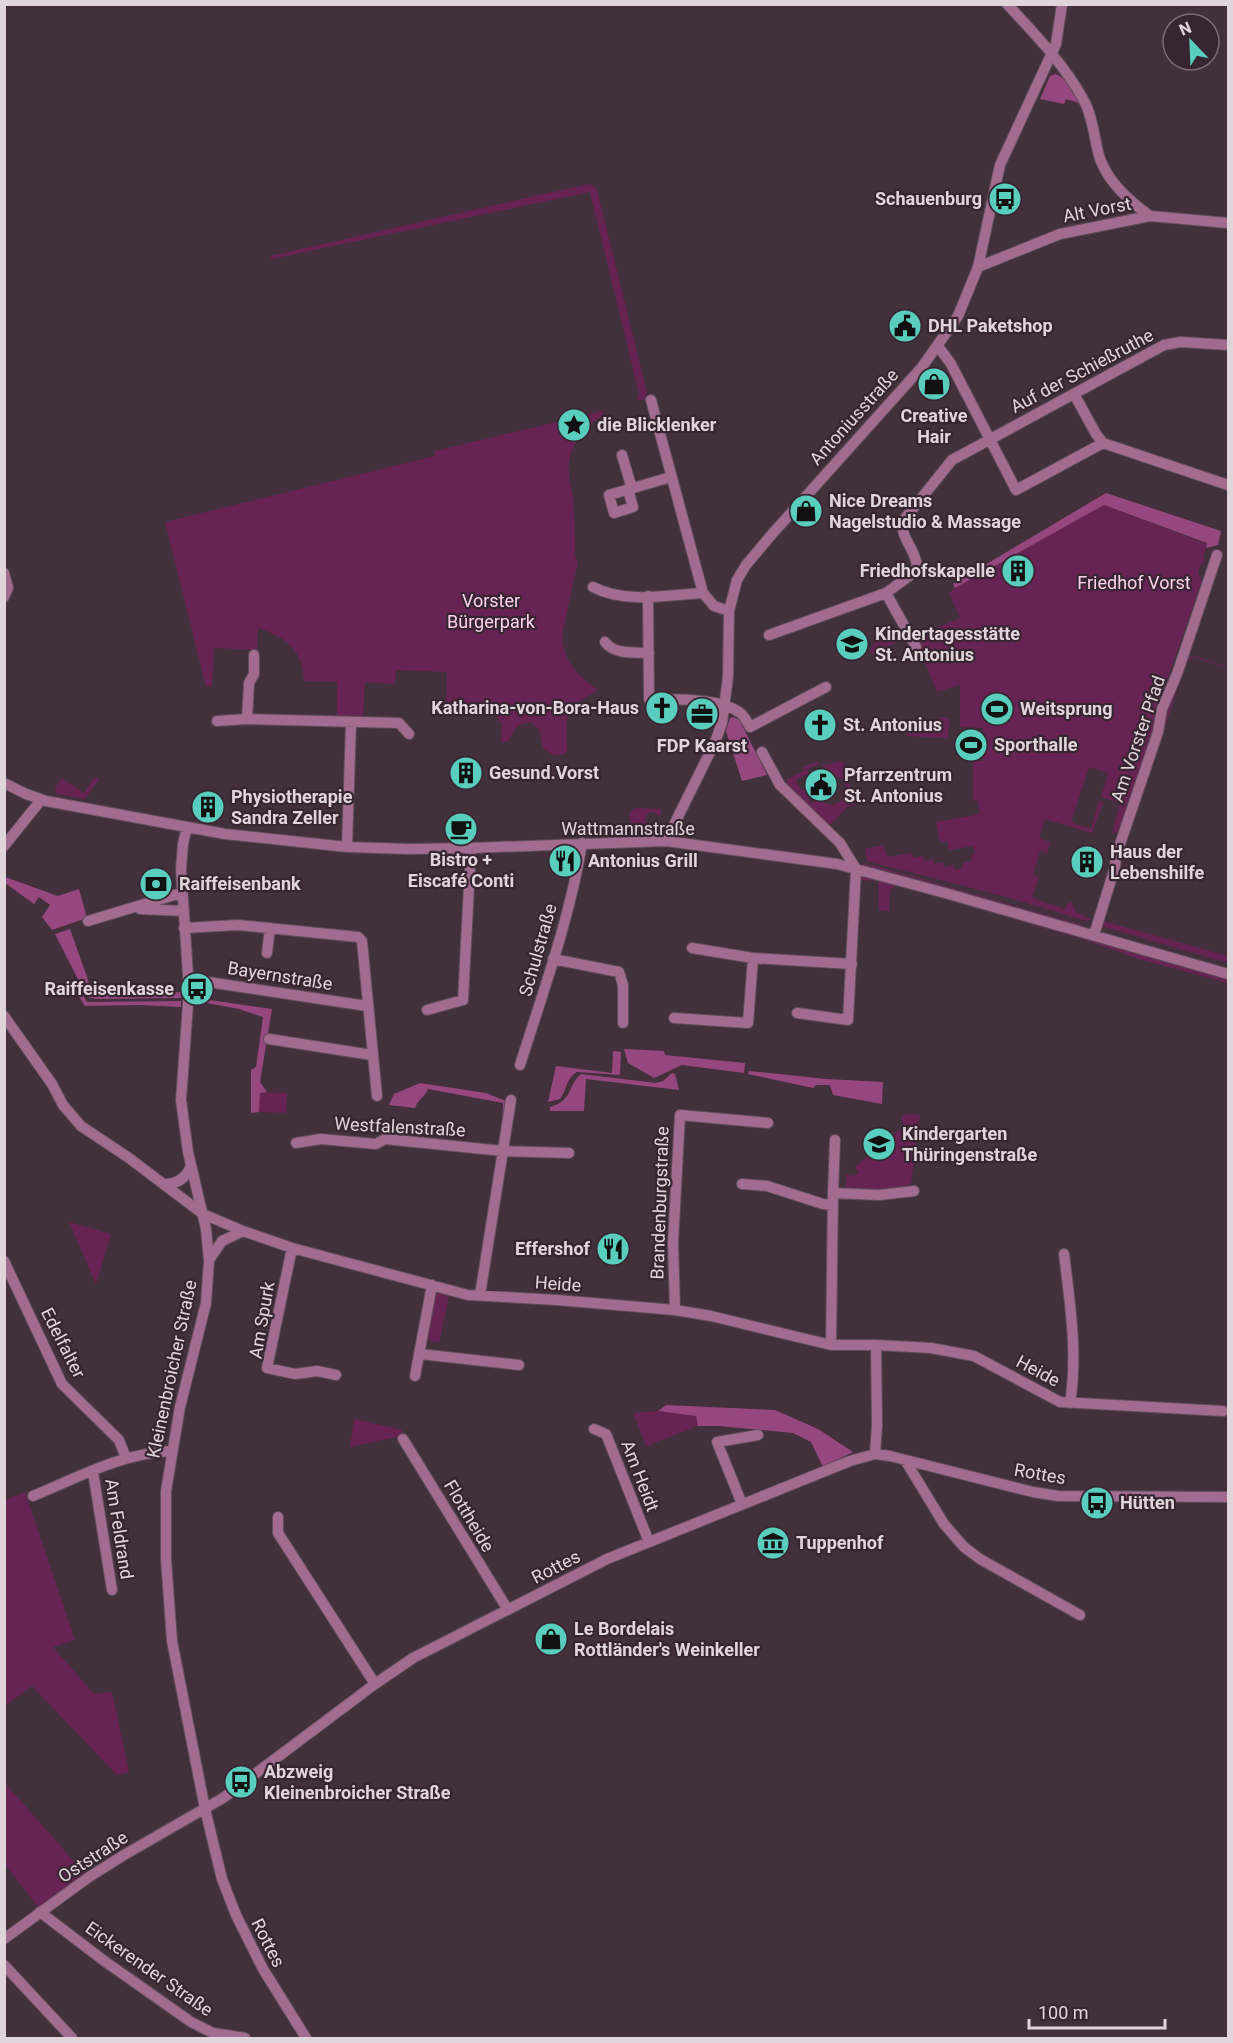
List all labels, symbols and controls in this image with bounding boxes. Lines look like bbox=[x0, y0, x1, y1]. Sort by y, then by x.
north arrow bbox=[1161, 12, 1221, 72]
text: N bbox=[1176, 18, 1194, 40]
bus stop icon: Schauenburg bbox=[987, 181, 1023, 217]
place label: Schauenburg bbox=[875, 188, 982, 209]
street label: Alt Vorst bbox=[1061, 193, 1133, 226]
public building icon: DHL Paketshop bbox=[887, 308, 923, 344]
place label: DHL Paketshop bbox=[928, 315, 1053, 336]
street label: Auf der Schießruthe bbox=[1007, 324, 1157, 417]
street label: Antoniusstraße bbox=[805, 364, 902, 469]
shop icon: Creative Hair bbox=[916, 366, 952, 402]
place label: Creative Hair bbox=[900, 405, 968, 447]
place icon: die Blicklenker bbox=[556, 407, 592, 443]
place label: die Blicklenker bbox=[597, 414, 717, 435]
place label: Nice Dreams Nagelstudio & Massage bbox=[829, 490, 1021, 532]
shop icon: Nice Dreams Nagelstudio & Massage bbox=[788, 493, 824, 529]
building icon: Friedhofskapelle bbox=[1000, 553, 1036, 589]
place label: Friedhofskapelle bbox=[860, 560, 995, 581]
park label: Friedhof Vorst bbox=[1077, 572, 1191, 593]
park label: Vorster Bürgerpark bbox=[447, 590, 536, 632]
place label: Kindertagesstätte St. Antonius bbox=[875, 623, 1020, 665]
school or university icon: Kindertagesstätte St. Antonius bbox=[834, 626, 870, 662]
street label: Am Vorster Pfad bbox=[1106, 673, 1169, 805]
church icon: Katharina-von-Bora-Haus bbox=[644, 690, 680, 726]
sports icon: Weitsprung bbox=[979, 691, 1015, 727]
office icon: FDP Kaarst bbox=[684, 696, 720, 732]
place label: Katharina-von-Bora-Haus bbox=[431, 697, 639, 718]
place label: Weitsprung bbox=[1020, 698, 1112, 719]
church icon: St. Antonius bbox=[802, 707, 838, 743]
place label: St. Antonius bbox=[843, 714, 942, 735]
sports icon: Sporthalle bbox=[953, 727, 989, 763]
place label: Sporthalle bbox=[994, 734, 1078, 755]
place label: FDP Kaarst bbox=[657, 735, 747, 756]
building icon: Gesund.Vorst bbox=[448, 755, 484, 791]
place label: Gesund.Vorst bbox=[489, 762, 599, 783]
place label: Pfarrzentrum St. Antonius bbox=[844, 764, 952, 806]
public building icon: Pfarrzentrum St. Antonius bbox=[803, 767, 839, 803]
place label: Physiotherapie Sandra Zeller bbox=[231, 786, 353, 828]
building icon: Physiotherapie Sandra Zeller bbox=[190, 789, 226, 825]
cafe icon: Bistro + Eiscafé Conti bbox=[443, 811, 479, 847]
street label: Wattmannstraße bbox=[561, 818, 695, 839]
place label: Haus der Lebenshilfe bbox=[1110, 841, 1204, 883]
restaurant icon: Antonius Grill bbox=[547, 843, 583, 879]
building icon: Haus der Lebenshilfe bbox=[1069, 844, 1105, 880]
place label: Bistro + Eiscafé Conti bbox=[408, 849, 514, 891]
place label: Antonius Grill bbox=[588, 850, 698, 871]
bank icon: Raiffeisenbank bbox=[138, 866, 174, 902]
place label: Raiffeisenbank bbox=[179, 873, 301, 894]
street label: Schulstraße bbox=[514, 901, 561, 999]
street label: Bayernstraße bbox=[226, 957, 334, 994]
bus stop icon: Raiffeisenkasse bbox=[179, 971, 215, 1007]
place label: Raiffeisenkasse bbox=[44, 978, 174, 999]
street label: Westfalenstraße bbox=[334, 1113, 466, 1140]
place label: Kindergarten Thüringenstraße bbox=[902, 1123, 1037, 1165]
street label: Brandenburgstraße bbox=[646, 1126, 673, 1280]
school or university icon: Kindergarten Thüringenstraße bbox=[861, 1126, 897, 1162]
restaurant icon: Effershof bbox=[595, 1231, 631, 1267]
place label: Effershof bbox=[515, 1238, 591, 1259]
street label: Heide bbox=[534, 1271, 582, 1296]
street label: Kleinenbroicher Straße bbox=[142, 1278, 201, 1460]
street label: Am Spurk bbox=[244, 1279, 279, 1360]
street label: Edelfalter bbox=[37, 1304, 90, 1381]
street label: Heide bbox=[1013, 1350, 1064, 1391]
street label: Am Heidt bbox=[617, 1437, 664, 1515]
street label: Rottes bbox=[1013, 1459, 1068, 1488]
street label: Flottheide bbox=[440, 1476, 499, 1555]
street label: Am Feldrand bbox=[101, 1477, 138, 1581]
bus stop icon: Hütten bbox=[1079, 1485, 1115, 1521]
place label: Hütten bbox=[1120, 1492, 1175, 1513]
museum icon: Tuppenhof bbox=[755, 1525, 791, 1561]
place label: Tuppenhof bbox=[796, 1532, 884, 1553]
street label: Rottes bbox=[528, 1545, 584, 1588]
place label: Le Bordelais Rottländer's Weinkeller bbox=[574, 1618, 760, 1660]
shop icon: Le Bordelais Rottländer's Weinkeller bbox=[533, 1621, 569, 1657]
place label: Abzweig Kleinenbroicher Straße bbox=[264, 1761, 451, 1803]
bus stop icon: Abzweig Kleinenbroicher Straße bbox=[223, 1764, 259, 1800]
street label: Oststraße bbox=[54, 1826, 131, 1887]
street label: Rottes bbox=[247, 1915, 290, 1971]
street label: Eickerender Straße bbox=[82, 1917, 217, 2020]
scale bar bbox=[1029, 1992, 1166, 2030]
text: 100 m bbox=[1038, 2002, 1089, 2023]

